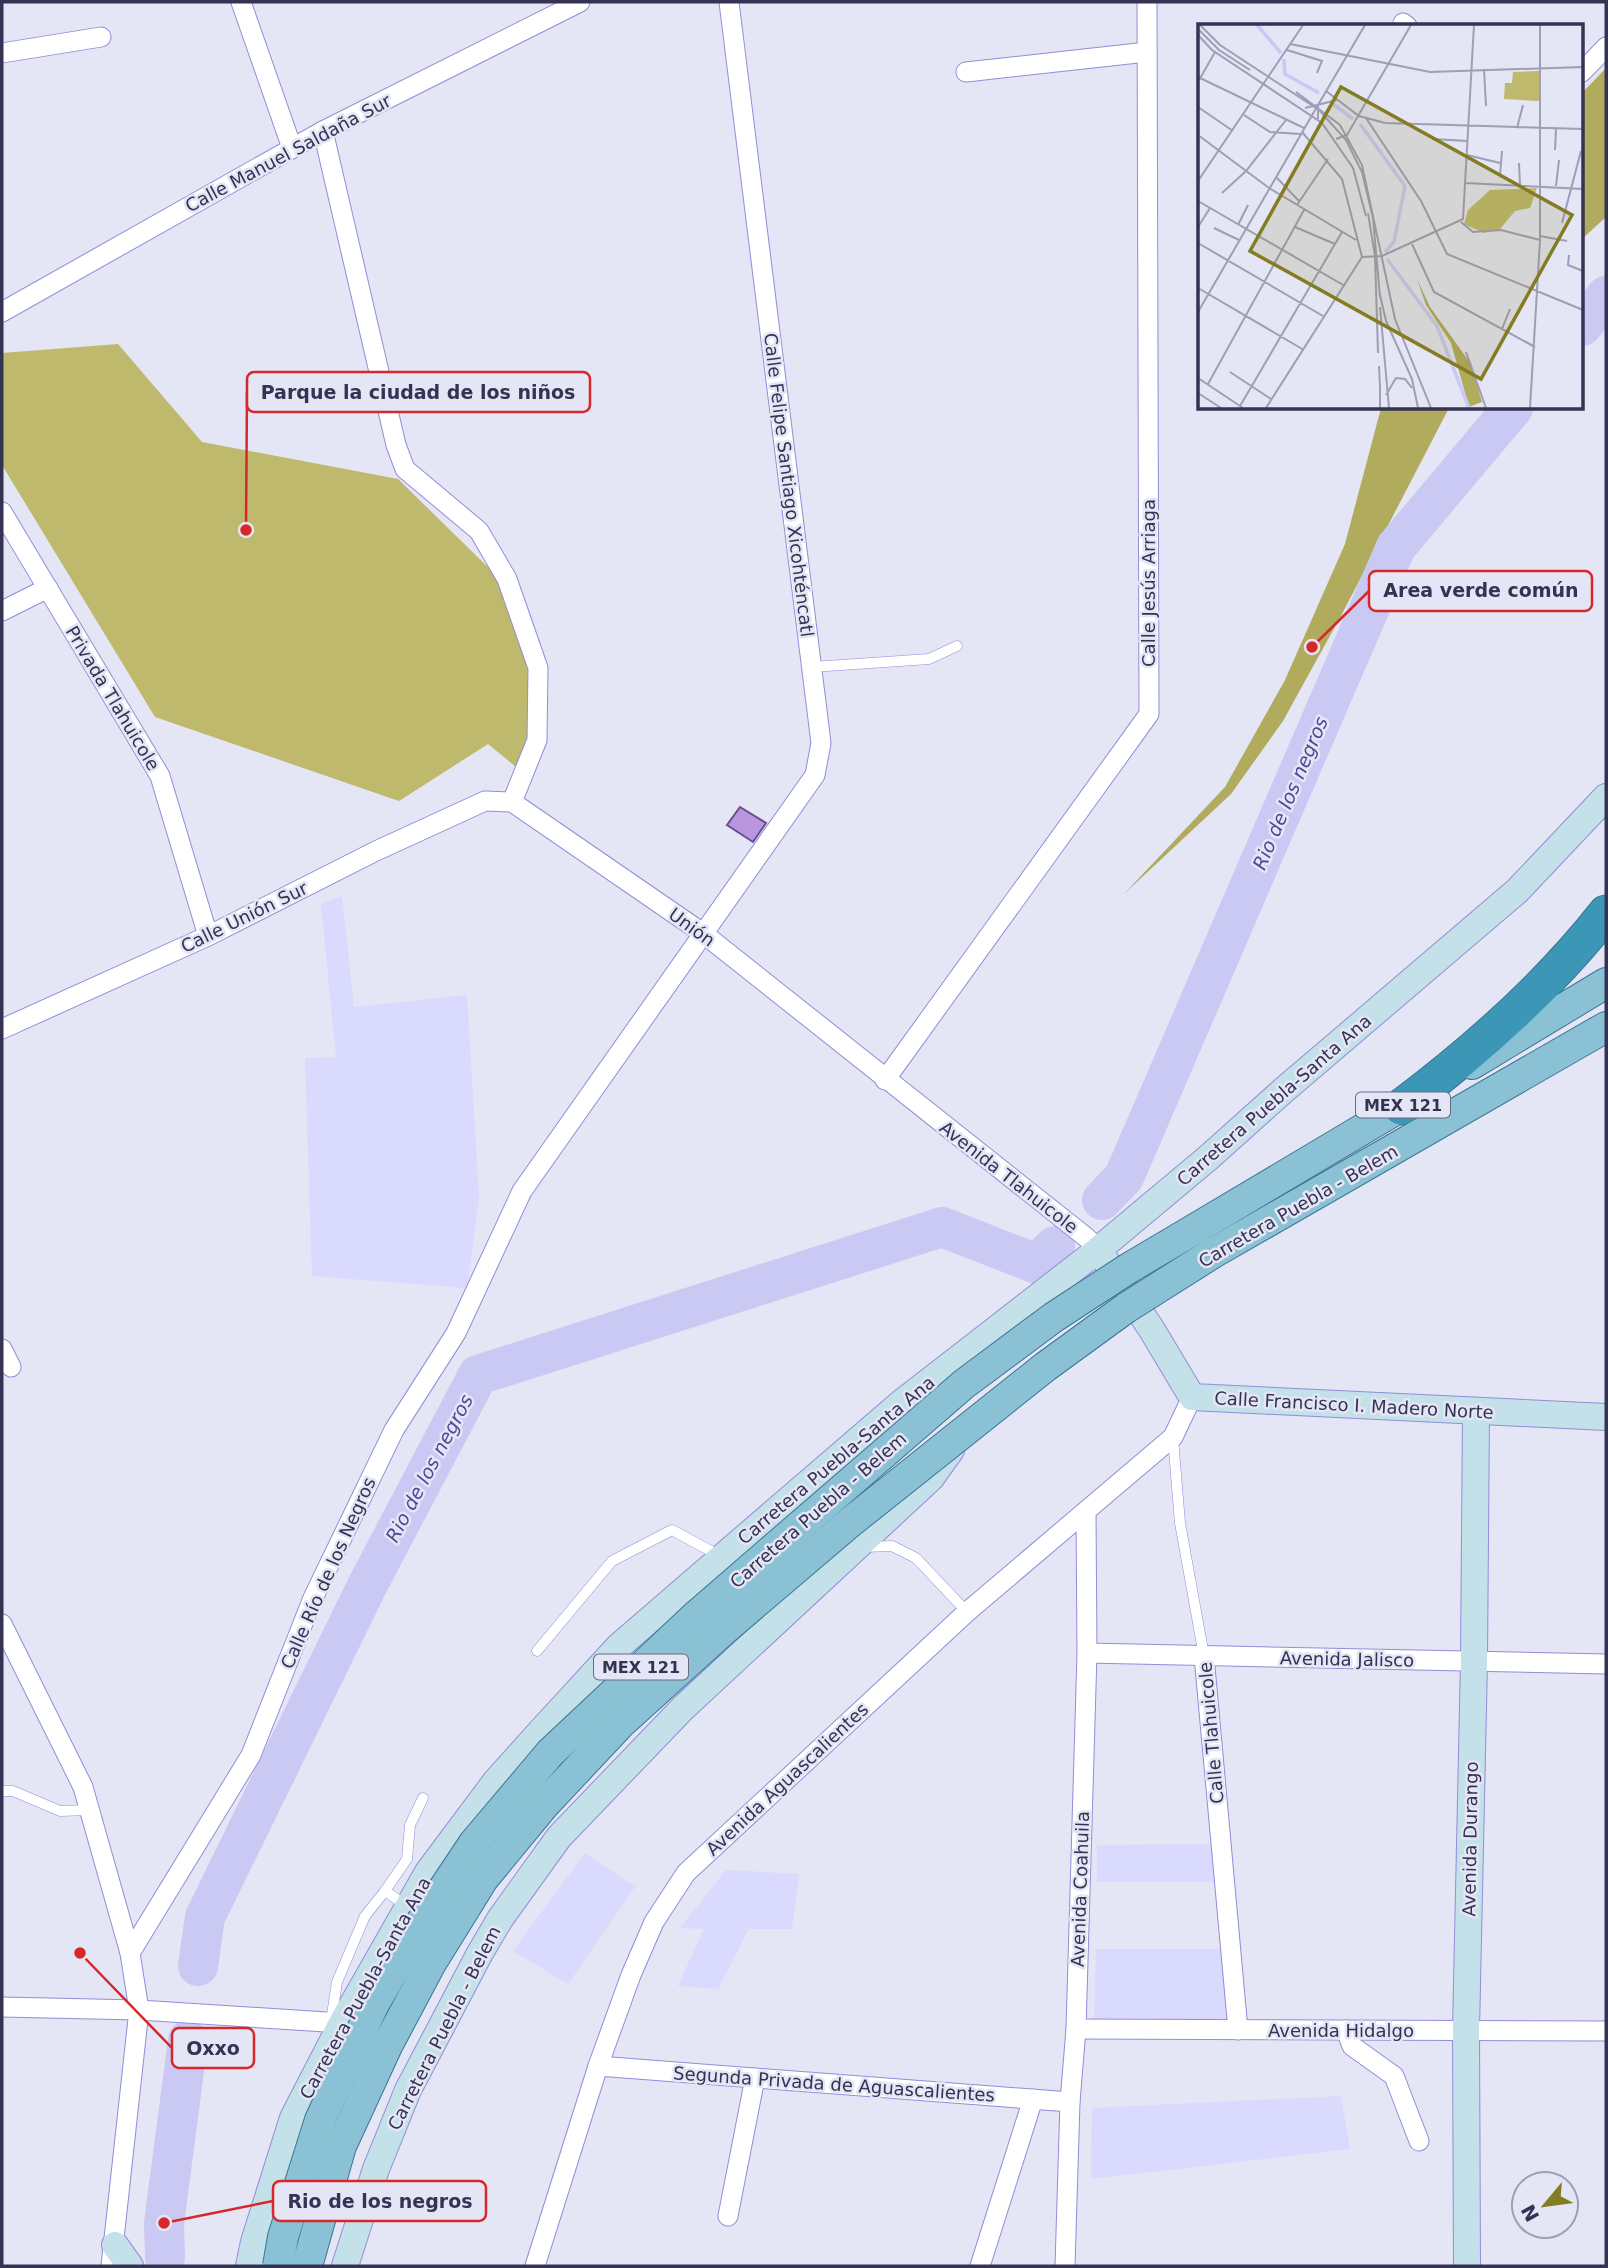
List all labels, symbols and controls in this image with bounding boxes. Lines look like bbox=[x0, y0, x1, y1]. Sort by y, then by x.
inset map bbox=[1198, 24, 1584, 410]
street label: Calle Manuel Saldaña Sur bbox=[182, 89, 395, 216]
street label: Calle Felipe Santiago Xicohténcatl bbox=[760, 332, 818, 638]
callout: Parque la ciudad de los niños bbox=[247, 372, 590, 412]
text: Parque la ciudad de los niños bbox=[261, 381, 575, 403]
street label: Calle Jesús Arriaga bbox=[1138, 499, 1159, 667]
callout: Area verde común bbox=[1369, 571, 1592, 611]
text: Area verde común bbox=[1383, 579, 1579, 601]
street label: Privada Tlahuicole bbox=[62, 622, 164, 774]
water label: Rio de los negros bbox=[1248, 713, 1332, 873]
street label: Calle Unión Sur bbox=[177, 877, 311, 957]
street label: Unión bbox=[665, 903, 719, 951]
street label: Carretera Puebla-Santa Ana bbox=[1173, 1010, 1375, 1190]
road number: MEX 121 bbox=[1356, 1092, 1450, 1118]
street label: Avenida Tlahuicole bbox=[936, 1117, 1082, 1237]
street label: Carretera Puebla - Belem bbox=[1195, 1140, 1401, 1272]
street label: Carretera Puebla-Santa Ana bbox=[733, 1371, 939, 1549]
street label: Calle Francisco I. Madero Norte bbox=[1214, 1387, 1494, 1423]
water label: Rio de los negros bbox=[381, 1390, 477, 1546]
street label: Carretera Puebla - Belem bbox=[726, 1428, 910, 1592]
street label: Calle Río de los Negros bbox=[276, 1474, 380, 1672]
street label: Avenida Jalisco bbox=[1280, 1647, 1414, 1671]
road number: MEX 121 bbox=[594, 1654, 688, 1680]
street label: Calle Tlahuicole bbox=[1194, 1661, 1228, 1805]
street label: Avenida Aguascalientes bbox=[702, 1698, 872, 1860]
street label: Avenida Durango bbox=[1458, 1761, 1482, 1917]
street label: Avenida Coahuila bbox=[1067, 1811, 1093, 1967]
street label: Carretera Puebla-Santa Ana bbox=[295, 1873, 435, 2103]
street label: Carretera Puebla - Belem bbox=[383, 1922, 505, 2134]
street label: Avenida Hidalgo bbox=[1268, 2020, 1414, 2041]
callout: Oxxo bbox=[172, 2028, 254, 2068]
text: Oxxo bbox=[186, 2037, 240, 2059]
street label: Segunda Privada de Aguascalientes bbox=[672, 2062, 996, 2106]
north arrow bbox=[1510, 2170, 1580, 2240]
callout: Rio de los negros bbox=[273, 2181, 486, 2221]
text: Rio de los negros bbox=[287, 2190, 473, 2212]
text: N bbox=[1517, 2201, 1544, 2226]

